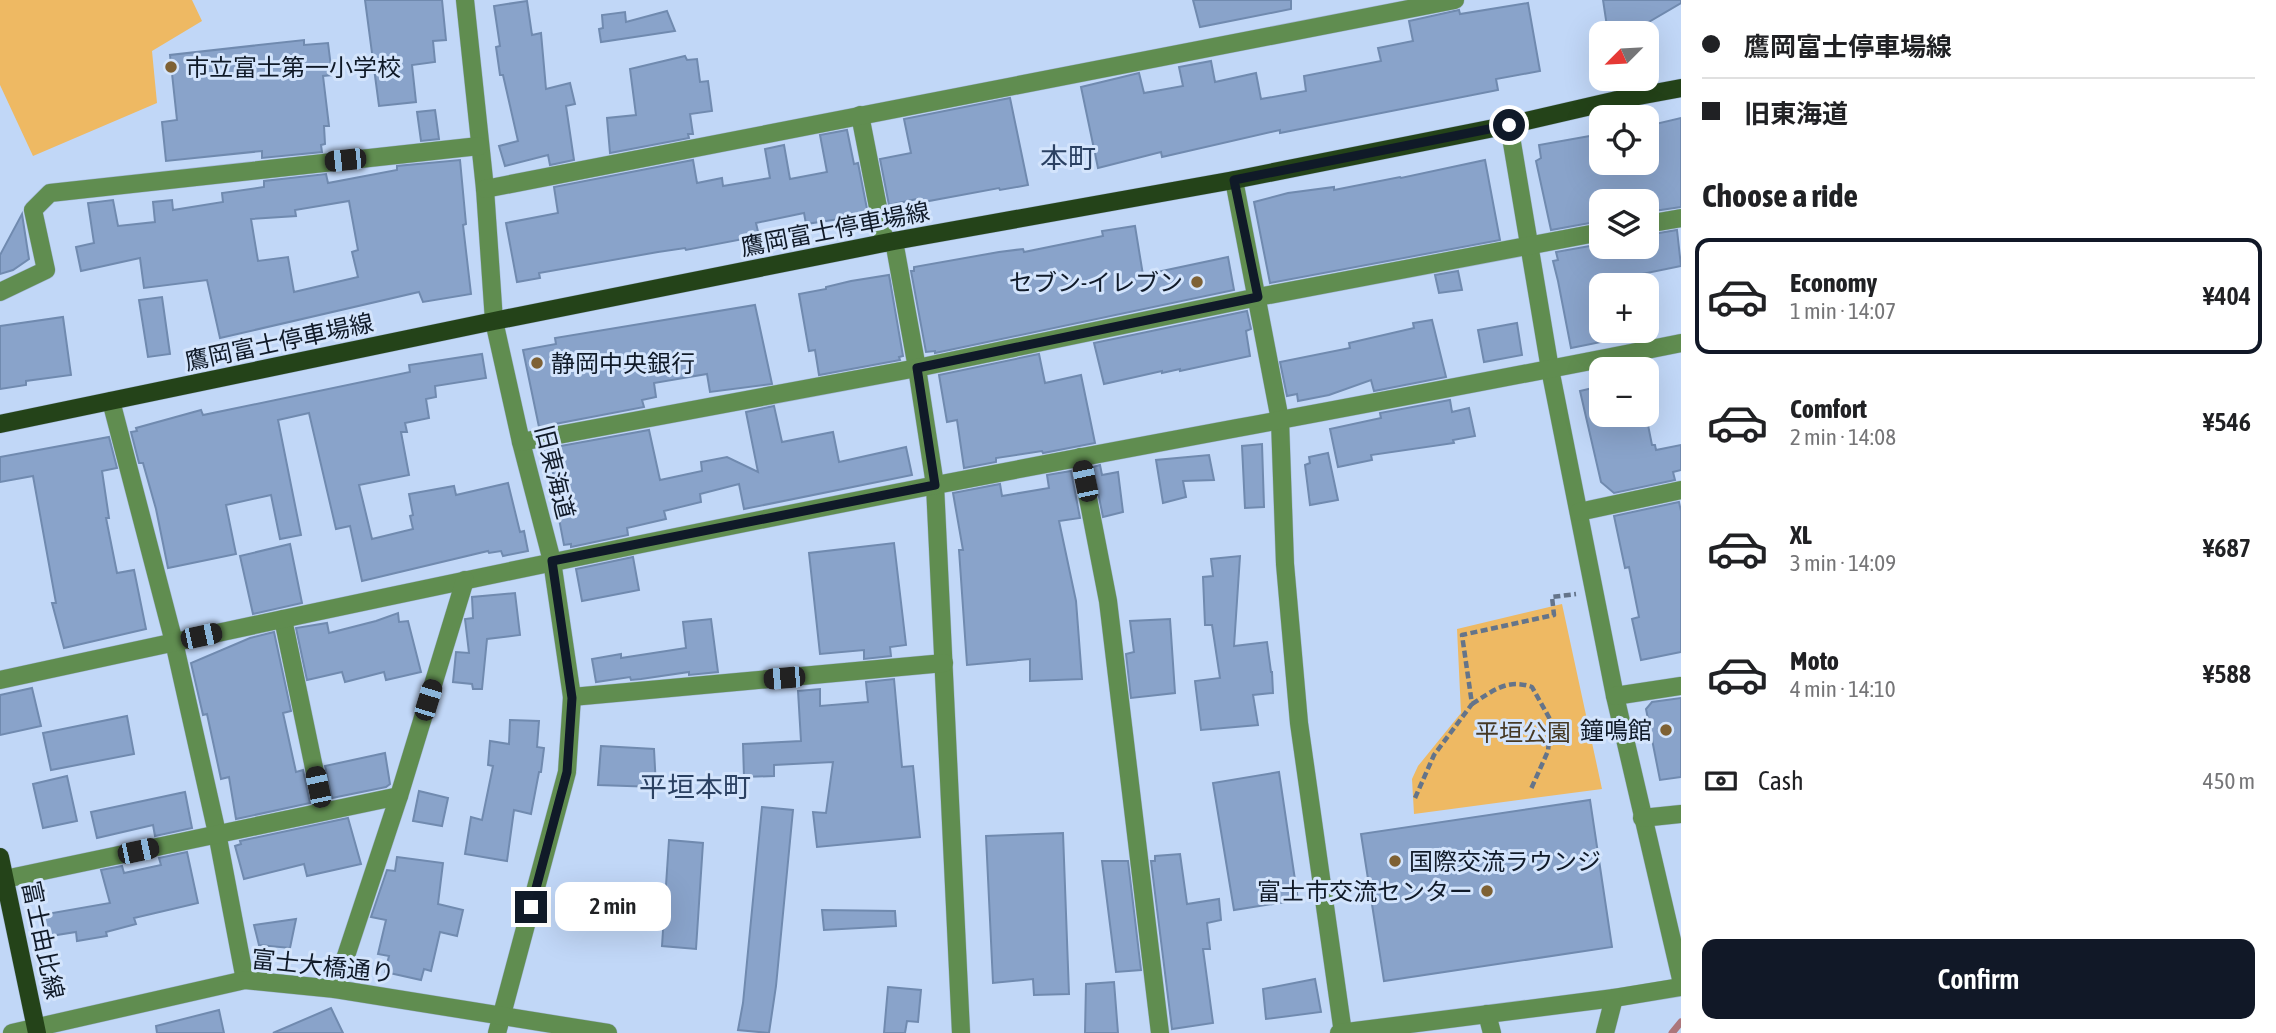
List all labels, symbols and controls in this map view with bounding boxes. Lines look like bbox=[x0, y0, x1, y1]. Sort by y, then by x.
north arrow bbox=[1589, 21, 1659, 91]
map controls bbox=[1589, 21, 1659, 427]
text: 鷹岡富士停車場線 bbox=[1744, 32, 1952, 62]
place label: 市立富士第一小学校 bbox=[185, 54, 401, 81]
marker: 市立富士第一小学校 bbox=[163, 59, 179, 75]
text: 旧東海道 bbox=[1744, 99, 1848, 129]
button: locate bbox=[1589, 105, 1659, 175]
route start bbox=[1493, 109, 1525, 141]
district label: 本町 bbox=[1040, 142, 1096, 174]
car bbox=[324, 147, 367, 173]
text: Choose a ride bbox=[1702, 177, 1858, 214]
button: layers bbox=[1589, 189, 1659, 259]
street label: 鷹岡富士停車場線 bbox=[738, 197, 932, 261]
icon: car bbox=[1706, 265, 1769, 328]
text: Economy bbox=[1790, 268, 1877, 298]
place label: セブン-イレブン bbox=[1009, 269, 1183, 296]
button: + bbox=[1589, 273, 1659, 343]
marker: セブン-イレブン bbox=[1189, 274, 1205, 290]
text: ¥404 bbox=[2203, 281, 2251, 311]
text: 1 min · 14:07 bbox=[1790, 298, 1896, 324]
street label: 鷹岡富士停車場線 bbox=[182, 309, 376, 375]
place label: 静岡中央銀行 bbox=[551, 350, 695, 377]
marker: 静岡中央銀行 bbox=[529, 355, 545, 371]
button: − bbox=[1589, 357, 1659, 427]
icon: car bbox=[1706, 391, 1769, 454]
text: Comfort bbox=[1790, 394, 1867, 424]
text: ¥546 bbox=[2203, 407, 2251, 437]
street label: 旧東海道 bbox=[530, 422, 580, 522]
text: 2 min · 14:08 bbox=[1790, 424, 1896, 450]
car bbox=[1071, 458, 1100, 504]
icon: car bbox=[1706, 517, 1769, 580]
text: XL bbox=[1790, 520, 1812, 550]
text: ¥687 bbox=[2203, 533, 2251, 563]
text: 3 min · 14:09 bbox=[1790, 550, 1896, 576]
car bbox=[179, 621, 224, 651]
icon: car bbox=[1706, 643, 1769, 706]
text: Moto bbox=[1790, 646, 1839, 676]
text: ¥588 bbox=[2203, 659, 2251, 689]
car bbox=[763, 666, 806, 690]
text: 4 min · 14:10 bbox=[1790, 676, 1896, 702]
car bbox=[412, 677, 445, 723]
place label: 鐘鳴館 bbox=[1580, 717, 1652, 744]
park label: 平垣公園 bbox=[1475, 719, 1571, 746]
marker: 鐘鳴館 bbox=[1658, 722, 1674, 738]
icon: cash bbox=[1702, 762, 1740, 800]
car bbox=[304, 764, 333, 810]
text: Cash bbox=[1758, 766, 1804, 796]
text: 450 m bbox=[2203, 768, 2255, 794]
district label: 平垣本町 bbox=[639, 771, 751, 803]
car bbox=[116, 836, 161, 866]
place label: 国際交流ラウンジ bbox=[1409, 848, 1601, 875]
marker: 国際交流ラウンジ bbox=[1387, 853, 1403, 869]
place label: 富士市交流センター bbox=[1257, 878, 1473, 905]
street label: 富士由比線 bbox=[17, 879, 69, 1001]
callout: 2 min bbox=[556, 883, 671, 932]
marker: 富士市交流センター bbox=[1479, 883, 1495, 899]
route end bbox=[515, 891, 547, 923]
text: 2 min bbox=[590, 893, 636, 919]
button: Confirm bbox=[1702, 939, 2255, 1019]
street label: 富士大橋通り bbox=[250, 945, 396, 987]

